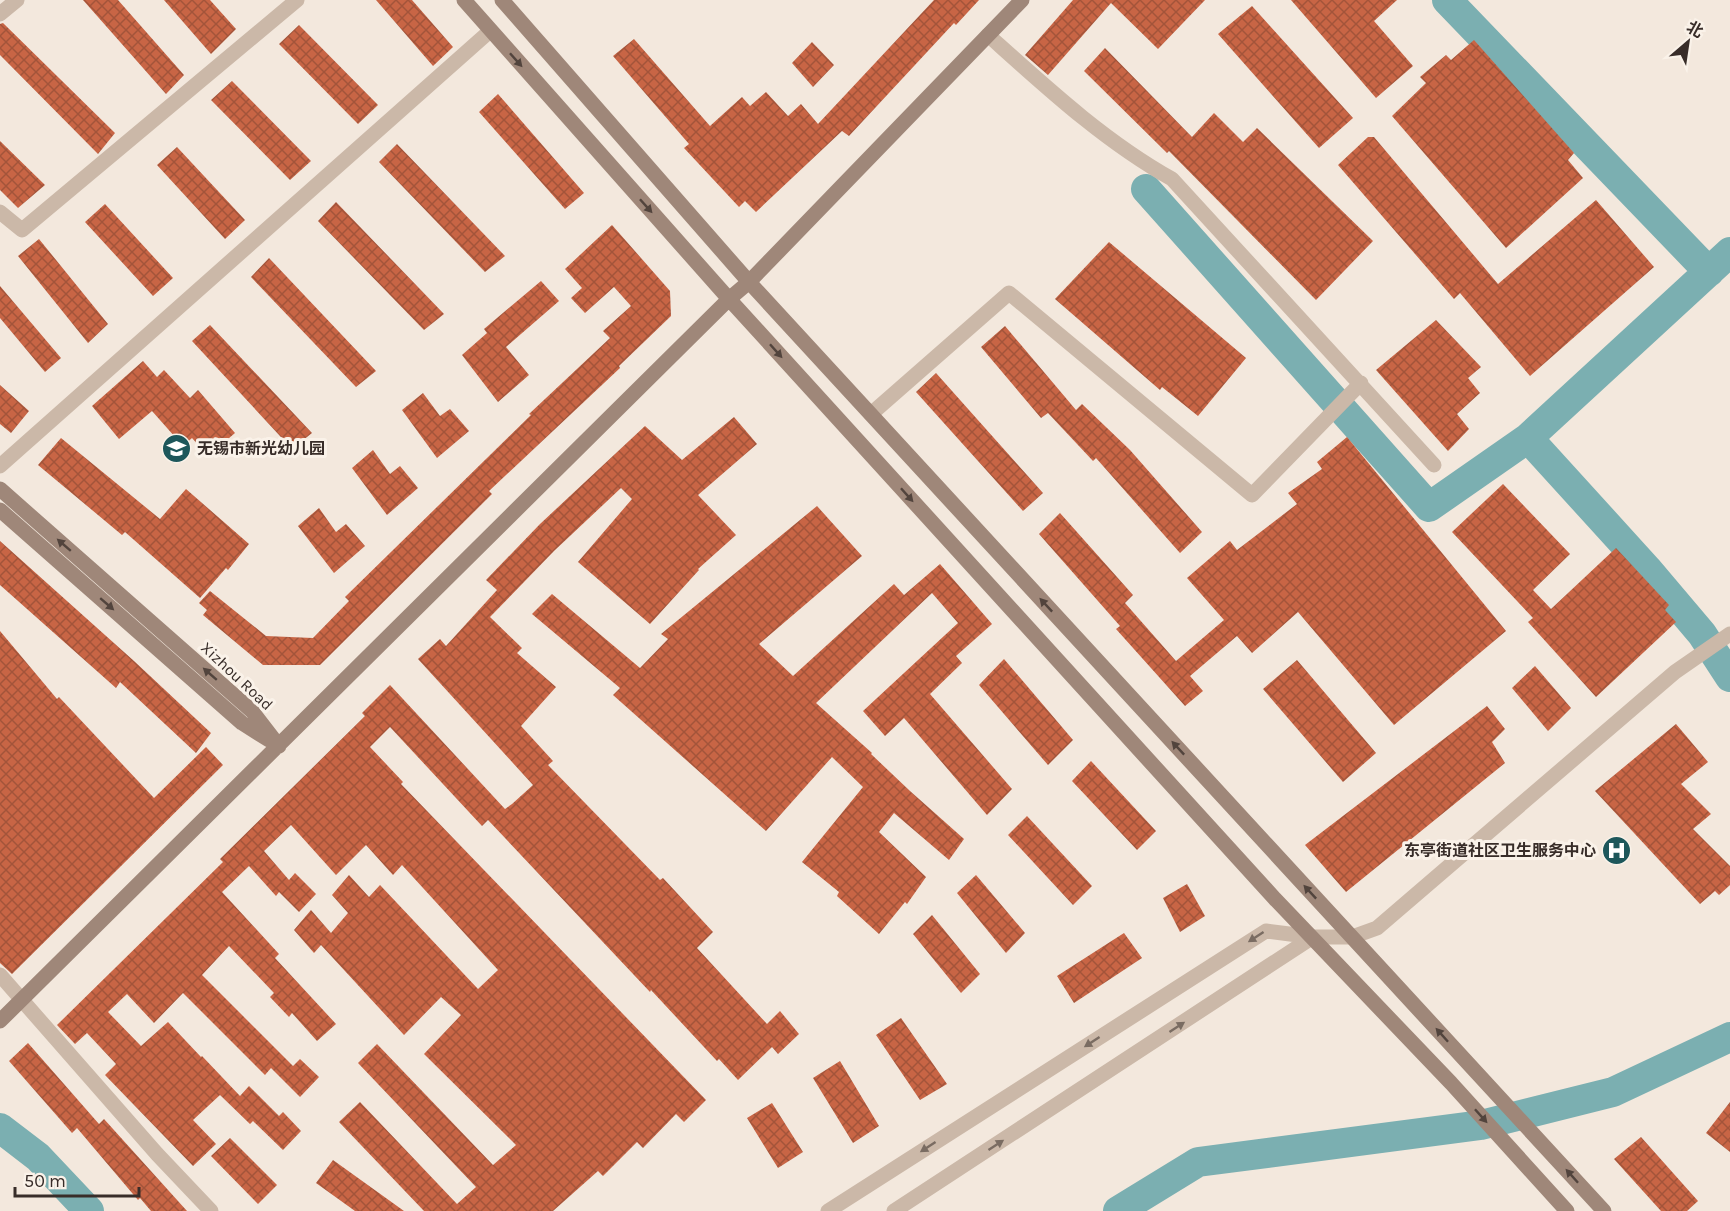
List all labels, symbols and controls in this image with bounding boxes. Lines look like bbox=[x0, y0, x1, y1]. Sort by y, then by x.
north arrow bbox=[1658, 12, 1718, 72]
text: 北 bbox=[1683, 17, 1707, 42]
one-way arrow bbox=[509, 52, 522, 67]
one-way arrow bbox=[639, 198, 653, 213]
one-way arrow bbox=[769, 343, 783, 358]
school or university icon: 无锡市新光幼儿园 bbox=[160, 432, 192, 464]
place label: 无锡市新光幼儿园 bbox=[197, 439, 325, 458]
one-way arrow bbox=[900, 488, 914, 502]
one-way arrow bbox=[56, 538, 71, 552]
one-way arrow bbox=[99, 597, 114, 610]
one-way arrow bbox=[1039, 597, 1053, 612]
street label: Xizhou Road bbox=[197, 638, 277, 714]
one-way arrow bbox=[203, 668, 218, 681]
one-way arrow bbox=[1171, 741, 1185, 755]
hospital icon: 东亭街道社区卫生服务中心 bbox=[1601, 834, 1633, 866]
place label: 东亭街道社区卫生服务中心 bbox=[1404, 841, 1596, 860]
one-way arrow bbox=[1303, 885, 1317, 899]
one-way arrow bbox=[1248, 931, 1265, 942]
one-way arrow bbox=[1168, 1021, 1185, 1032]
one-way arrow bbox=[1436, 1028, 1449, 1043]
one-way arrow bbox=[1084, 1036, 1100, 1047]
one-way arrow bbox=[1474, 1108, 1487, 1123]
one-way arrow bbox=[987, 1139, 1004, 1150]
one-way arrow bbox=[920, 1141, 936, 1152]
scale bar bbox=[15, 1160, 140, 1198]
one-way arrow bbox=[1565, 1168, 1579, 1183]
text: 50 m bbox=[24, 1170, 66, 1192]

